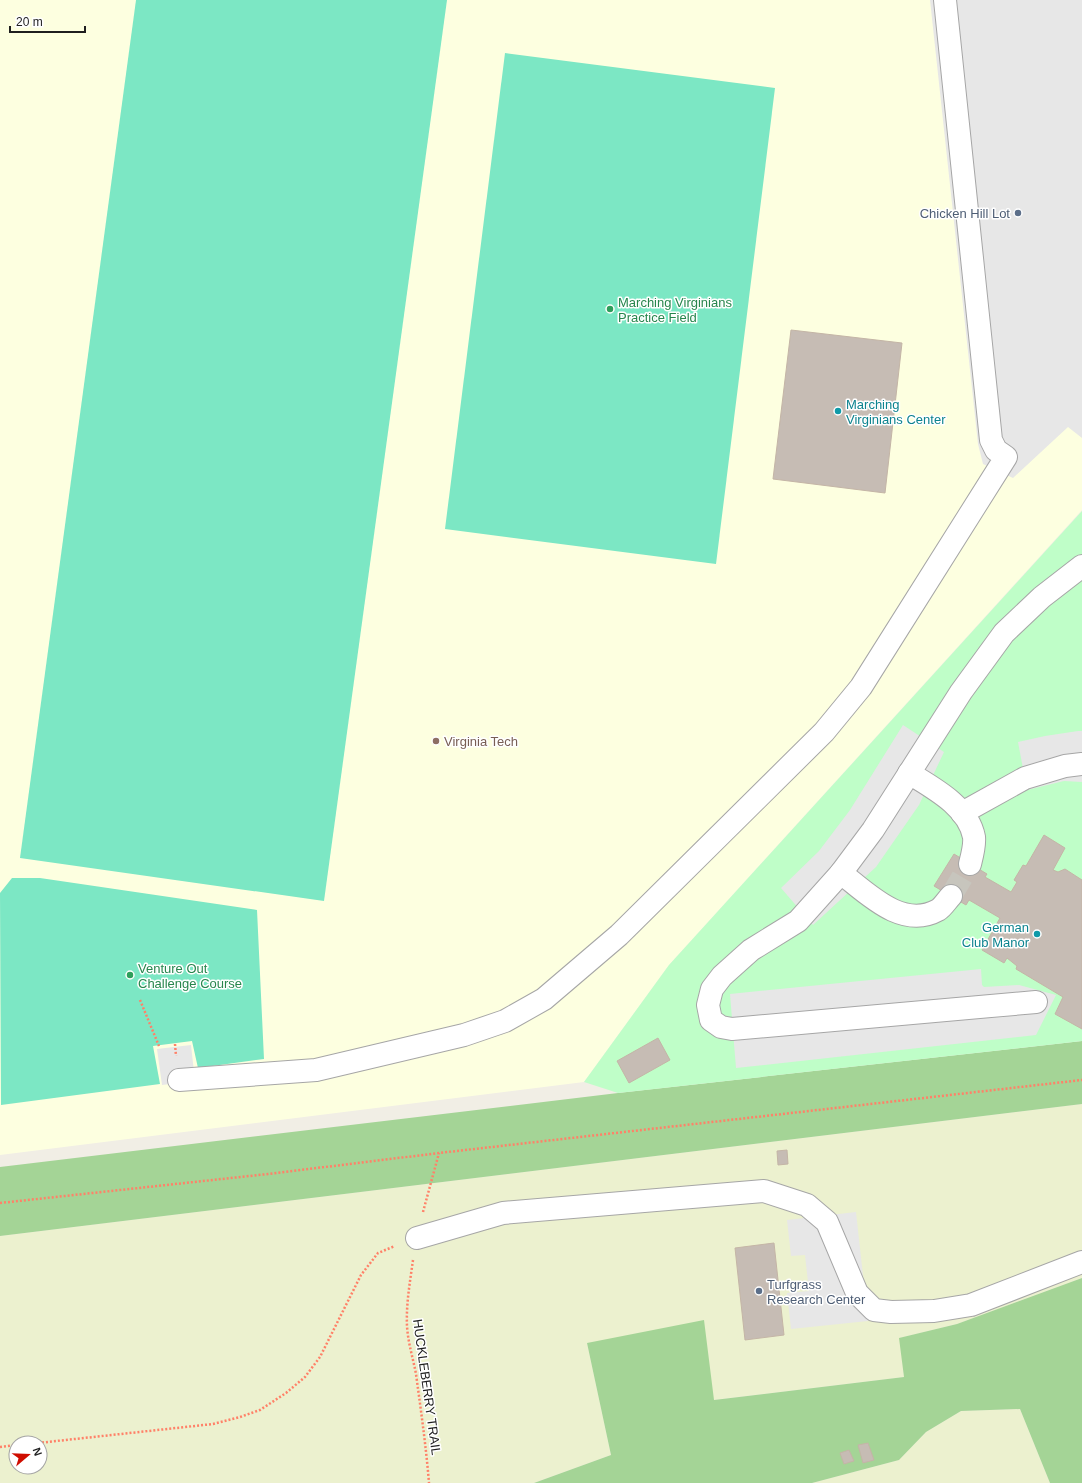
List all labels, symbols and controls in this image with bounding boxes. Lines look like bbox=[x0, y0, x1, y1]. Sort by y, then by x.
scale bar bbox=[10, 8, 85, 34]
text: 20 m bbox=[16, 15, 43, 29]
place label: Chicken Hill Lot bbox=[920, 206, 1010, 221]
marker: Chicken Hill Lot bbox=[1013, 208, 1023, 218]
place label: Marching Virginians Practice Field bbox=[618, 295, 732, 325]
marker: Marching Virginians Practice Field bbox=[605, 304, 615, 314]
place label: Marching Virginians Center bbox=[846, 397, 946, 427]
marker: Marching Virginians Center bbox=[833, 406, 843, 416]
place label: Virginia Tech bbox=[444, 734, 518, 749]
marker: Virginia Tech bbox=[431, 736, 441, 746]
place label: German Club Manor bbox=[962, 920, 1030, 950]
marker: German Club Manor bbox=[1032, 929, 1042, 939]
place label: Venture Out Challenge Course bbox=[138, 961, 242, 991]
marker: Venture Out Challenge Course bbox=[125, 970, 135, 980]
place label: Turfgrass Research Center bbox=[767, 1277, 866, 1307]
marker: Turfgrass Research Center bbox=[754, 1286, 764, 1296]
street label: HUCKLEBERRY TRAIL bbox=[410, 1318, 444, 1456]
north arrow bbox=[8, 1435, 48, 1475]
text: N bbox=[30, 1446, 44, 1458]

